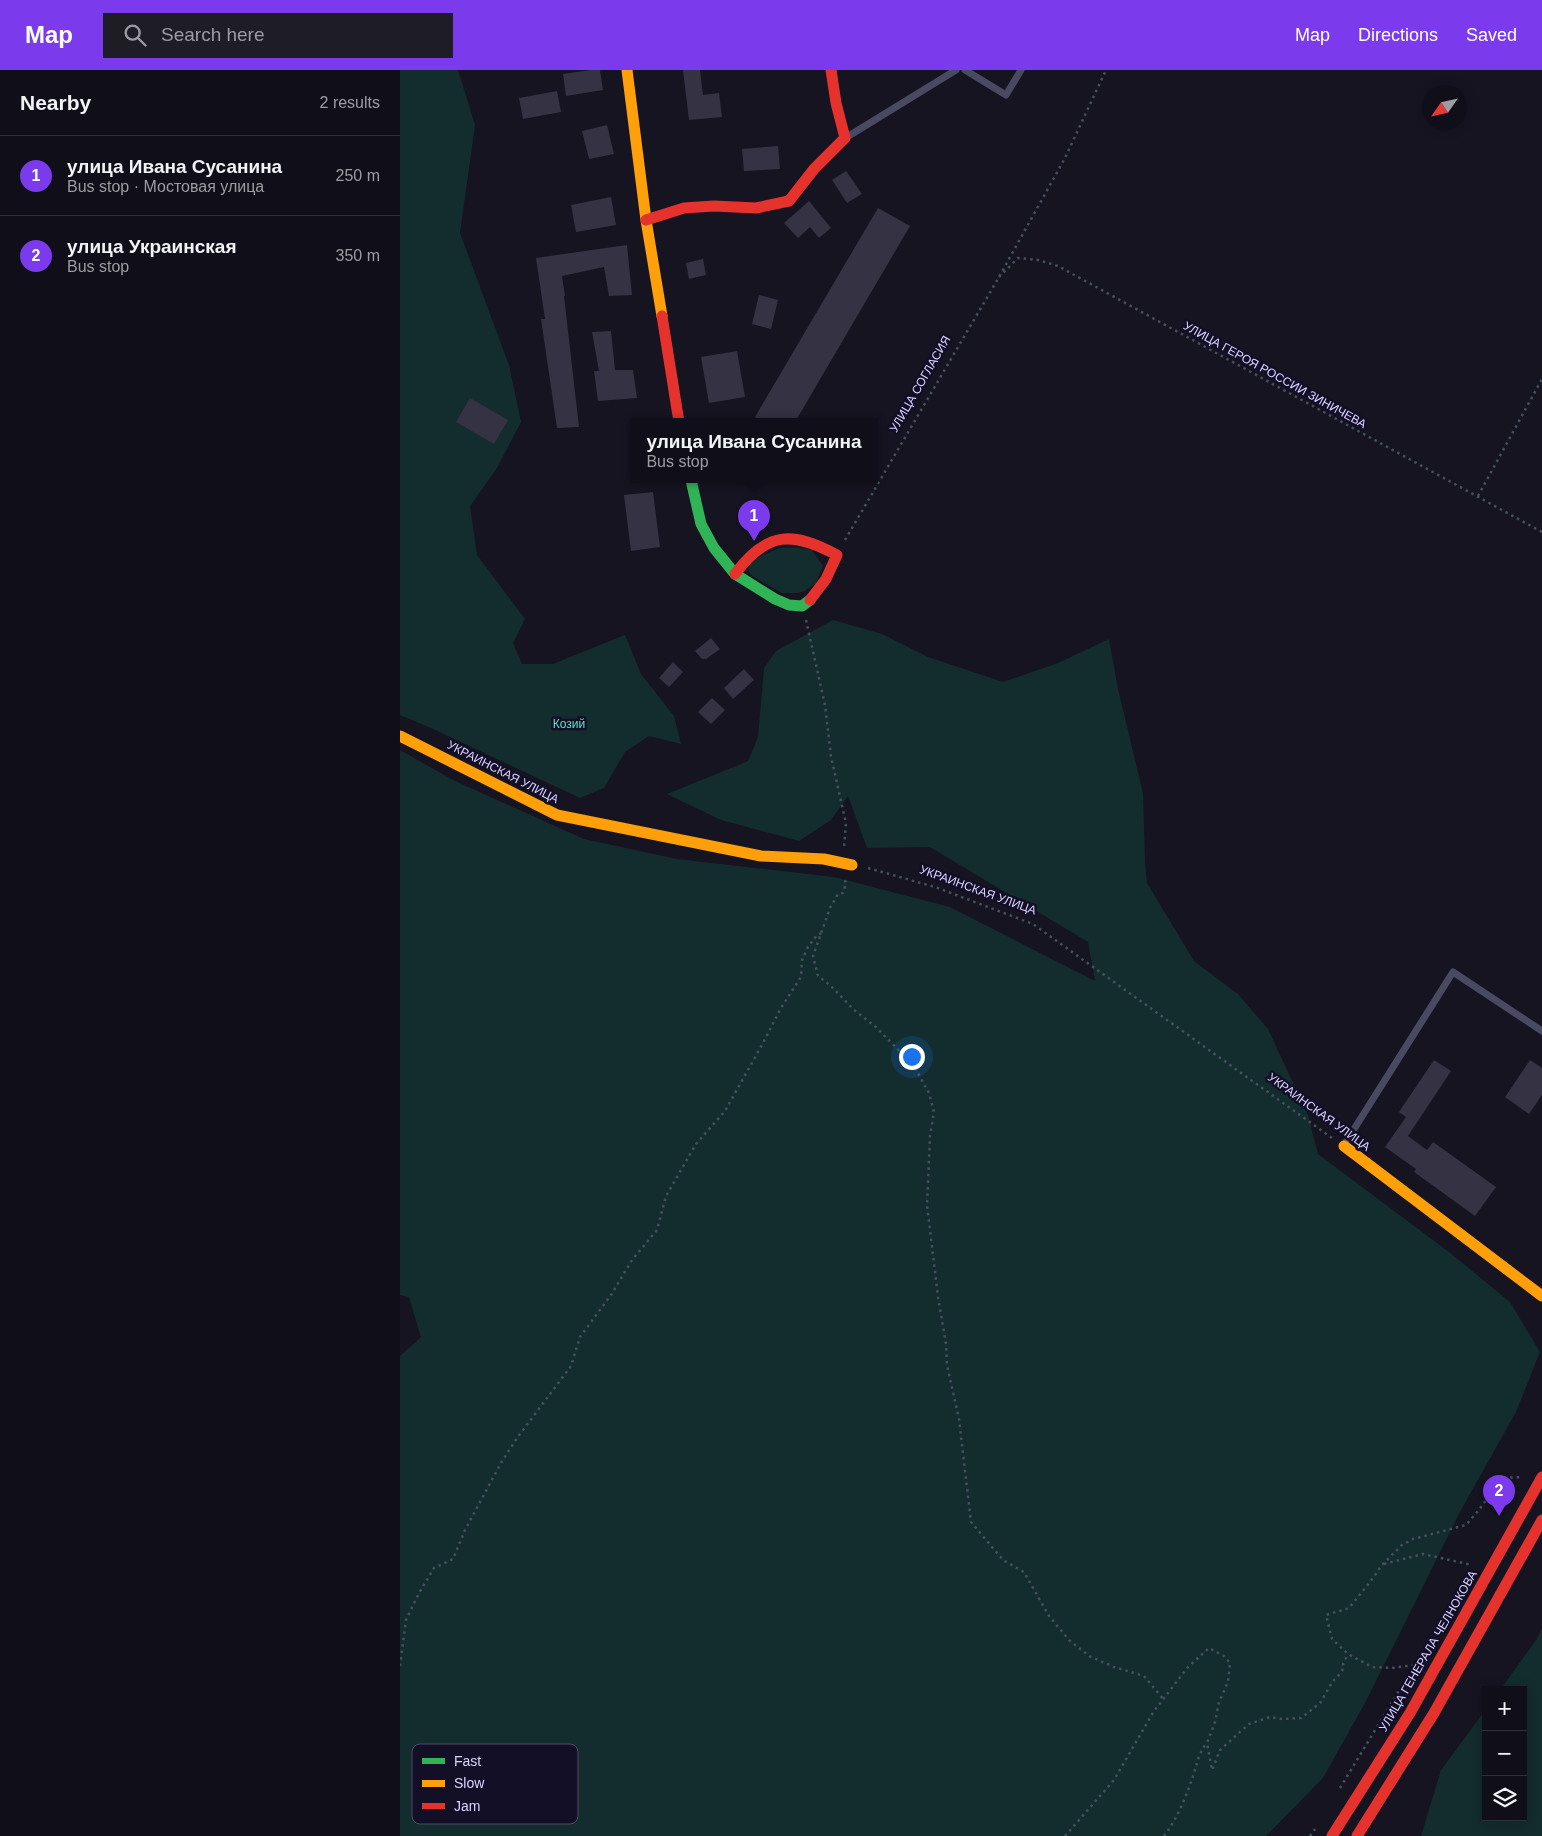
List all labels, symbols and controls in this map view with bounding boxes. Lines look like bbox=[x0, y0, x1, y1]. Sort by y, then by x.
search box bbox=[103, 13, 453, 58]
text: Map bbox=[25, 21, 73, 48]
icon: search bbox=[121, 21, 149, 49]
text: Search here bbox=[161, 24, 265, 45]
text: Map bbox=[1295, 25, 1330, 45]
text: Directions bbox=[1358, 25, 1438, 45]
text: Saved bbox=[1466, 25, 1517, 45]
north arrow bbox=[1422, 85, 1467, 130]
text: Nearby bbox=[20, 91, 91, 114]
text: 2 results bbox=[320, 94, 380, 111]
text: улица Ивана Сусанина bbox=[67, 156, 282, 177]
text: 1 bbox=[32, 167, 40, 184]
text: 250 m bbox=[336, 167, 380, 184]
text: Bus stop · Мостовая улица bbox=[67, 178, 264, 195]
text: улица Украинская bbox=[67, 236, 237, 257]
text: 2 bbox=[32, 247, 40, 264]
text: 350 m bbox=[336, 247, 380, 264]
text: Bus stop bbox=[67, 258, 129, 275]
street label: УЛИЦА ГЕРОЯ РОССИИ ЗИНИЧЕВА bbox=[1181, 319, 1369, 431]
street label: УЛИЦА СОГЛАСИЯ bbox=[887, 333, 953, 435]
popup bbox=[630, 418, 878, 483]
text: улица Ивана Сусанина bbox=[646, 431, 862, 452]
text: Bus stop bbox=[646, 453, 709, 470]
pin: 1 bbox=[738, 500, 770, 541]
park label: Козий bbox=[553, 717, 585, 731]
street label: УКРАИНСКАЯ УЛИЦА bbox=[445, 738, 561, 806]
street label: УКРАИНСКАЯ УЛИЦА bbox=[918, 862, 1038, 918]
your location bbox=[899, 1044, 925, 1070]
street label: УКРАИНСКАЯ УЛИЦА bbox=[1265, 1070, 1373, 1154]
pin: 2 bbox=[1483, 1475, 1515, 1516]
street label: УЛИЦА ГЕНЕРАЛА ЧЕЛНОКОВА bbox=[1376, 1568, 1480, 1734]
map controls bbox=[1482, 1686, 1527, 1821]
button: + bbox=[1482, 1686, 1527, 1731]
button: − bbox=[1482, 1731, 1527, 1776]
legend bbox=[412, 1744, 578, 1824]
text: Fast bbox=[454, 1753, 481, 1769]
text: Slow bbox=[454, 1775, 485, 1791]
button: layers bbox=[1482, 1776, 1527, 1821]
text: Jam bbox=[454, 1798, 480, 1814]

